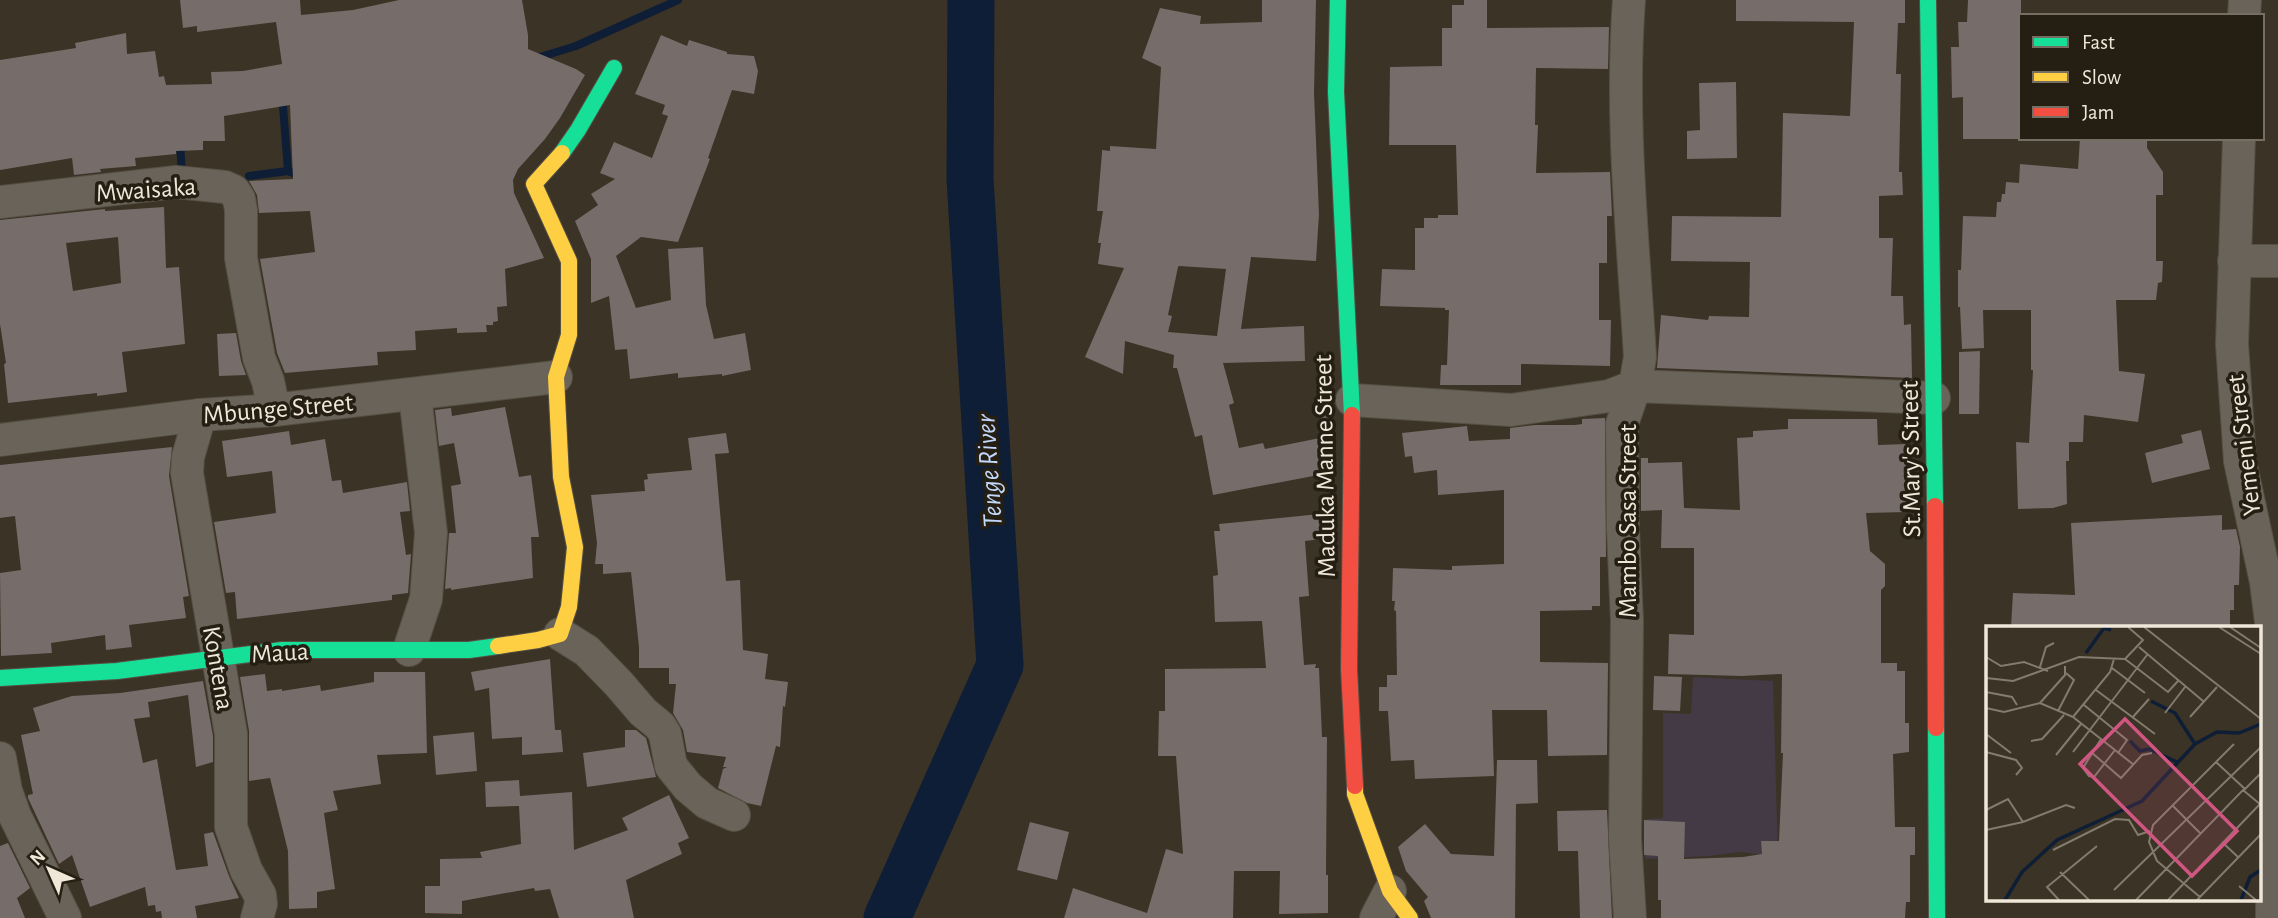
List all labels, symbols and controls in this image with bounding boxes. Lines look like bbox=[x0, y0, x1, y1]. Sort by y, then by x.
legend bbox=[2019, 14, 2264, 140]
text: Fast bbox=[2082, 32, 2115, 53]
text: Slow bbox=[2082, 67, 2121, 88]
text: Jam bbox=[2082, 102, 2114, 123]
street label: Mwaisaka bbox=[95, 174, 197, 206]
street label: Maduka Manne Street bbox=[1310, 354, 1340, 578]
street label: Yemeni Street bbox=[2222, 373, 2266, 517]
street label: St.Mary's Street bbox=[1897, 380, 1925, 538]
street label: Mbunge Street bbox=[202, 389, 354, 429]
water label: Tenge River bbox=[972, 412, 1008, 528]
street label: Mambo Sasa Street bbox=[1615, 424, 1641, 618]
street label: Kontena bbox=[198, 624, 238, 712]
inset map bbox=[1986, 626, 2260, 900]
street label: Maua bbox=[251, 639, 309, 667]
north arrow bbox=[14, 834, 84, 904]
text: N bbox=[27, 847, 49, 869]

